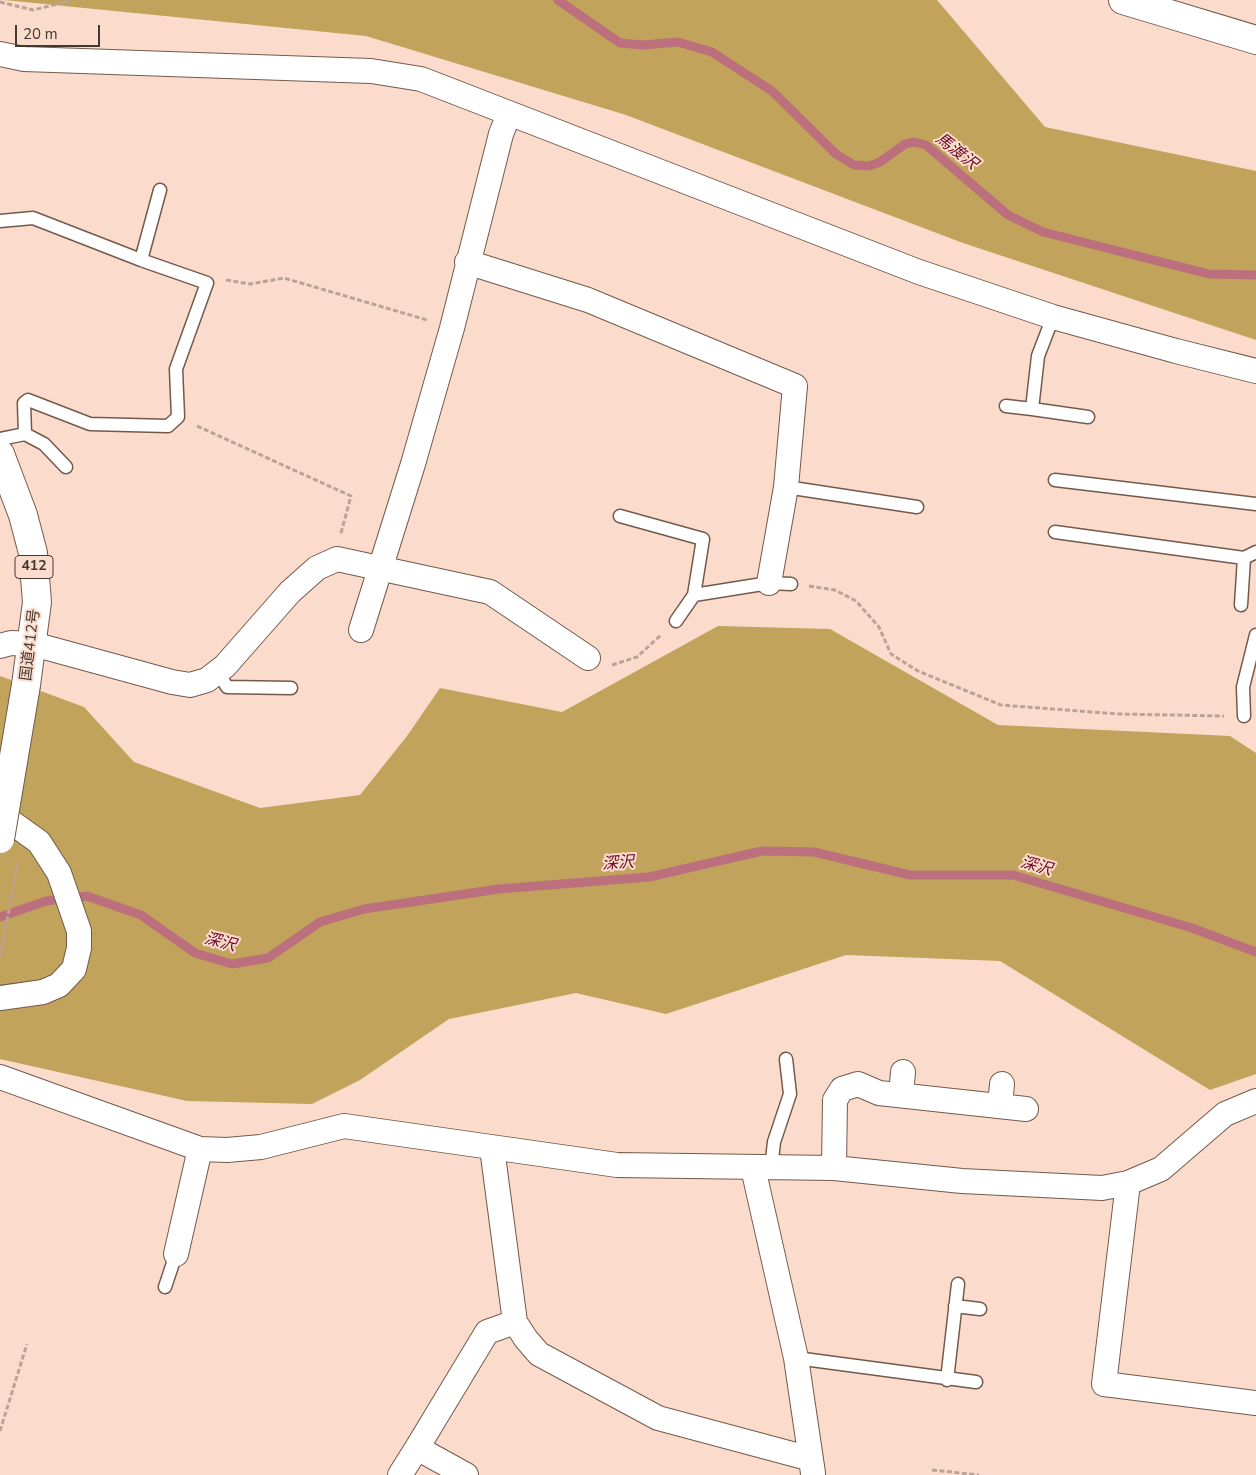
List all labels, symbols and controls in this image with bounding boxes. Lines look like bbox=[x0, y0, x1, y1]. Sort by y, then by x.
scale bar bbox=[18, 15, 102, 47]
text: 20 m bbox=[23, 24, 58, 44]
water label: 馬渡沢 bbox=[931, 130, 981, 174]
road number: 412 bbox=[15, 556, 53, 578]
street label: 国道412号 bbox=[18, 608, 44, 682]
water label: 深沢 bbox=[601, 853, 635, 875]
water label: 深沢 bbox=[1018, 854, 1054, 880]
water label: 深沢 bbox=[202, 930, 238, 956]

